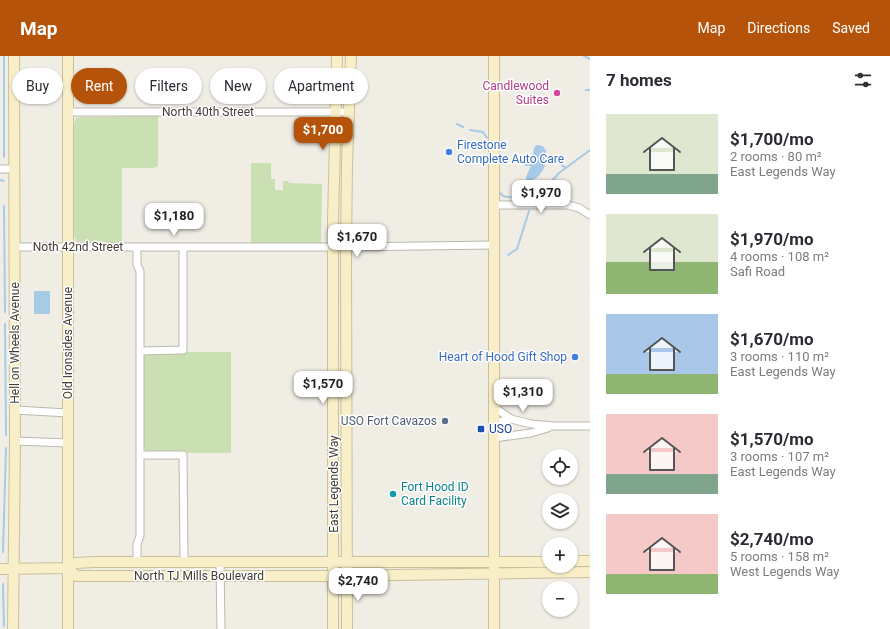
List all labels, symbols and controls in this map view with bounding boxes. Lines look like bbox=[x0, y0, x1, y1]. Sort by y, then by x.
text: Map bbox=[20, 17, 58, 40]
text: Map bbox=[698, 20, 725, 36]
text: Directions bbox=[747, 20, 810, 36]
text: Saved bbox=[832, 20, 870, 36]
chip: Buy bbox=[12, 68, 63, 104]
chip: Rent bbox=[71, 68, 127, 104]
chip: Filters bbox=[135, 68, 202, 104]
chip: New bbox=[210, 68, 266, 104]
chip: Apartment bbox=[274, 68, 368, 104]
icon: filters bbox=[852, 69, 874, 91]
text: 7 homes bbox=[606, 70, 672, 90]
place label: Candlewood Suites bbox=[483, 79, 549, 107]
marker: Candlewood Suites bbox=[552, 88, 562, 98]
street label: North 40th Street bbox=[162, 105, 254, 119]
pin: $1,700 bbox=[290, 117, 356, 151]
text: $1,700 bbox=[303, 122, 343, 137]
text: $1,700/mo bbox=[730, 129, 814, 149]
icon: home bbox=[638, 130, 686, 178]
place label: Firestone Complete Auto Care bbox=[457, 138, 564, 166]
marker: Firestone Complete Auto Care bbox=[444, 147, 454, 157]
text: 2 rooms · 80 m² bbox=[730, 149, 822, 164]
text: East Legends Way bbox=[730, 164, 836, 179]
pin: $1,970 bbox=[508, 180, 574, 214]
text: $1,970 bbox=[521, 185, 561, 200]
pin: $1,180 bbox=[141, 203, 207, 237]
text: $1,180 bbox=[154, 208, 194, 223]
pin: $1,670 bbox=[324, 224, 390, 258]
text: $1,670 bbox=[337, 229, 377, 244]
text: $1,970/mo bbox=[730, 229, 814, 249]
icon: home bbox=[638, 230, 686, 278]
street label: Noth 42nd Street bbox=[33, 240, 123, 254]
text: 4 rooms · 108 m² bbox=[730, 249, 829, 264]
text: Safi Road bbox=[730, 264, 785, 279]
street label: Hell on Wheels Avenue bbox=[8, 282, 22, 404]
street label: Old Ironsides Avenue bbox=[61, 287, 75, 399]
text: $1,670/mo bbox=[730, 329, 814, 349]
icon: home bbox=[638, 330, 686, 378]
text: 3 rooms · 110 m² bbox=[730, 349, 829, 364]
place label: Heart of Hood Gift Shop bbox=[439, 350, 567, 364]
marker: Heart of Hood Gift Shop bbox=[570, 352, 580, 362]
text: East Legends Way bbox=[730, 364, 836, 379]
pin: $1,570 bbox=[290, 371, 356, 405]
text: $1,570 bbox=[303, 376, 343, 391]
pin: $1,310 bbox=[490, 379, 556, 413]
text: $1,310 bbox=[503, 384, 543, 399]
place label: USO Fort Cavazos bbox=[341, 414, 437, 428]
marker: USO Fort Cavazos bbox=[440, 416, 450, 426]
place label: USO bbox=[489, 422, 512, 436]
marker: USO bbox=[476, 424, 486, 434]
text: $1,570/mo bbox=[730, 429, 814, 449]
icon: home bbox=[638, 430, 686, 478]
street label: East Legends Way bbox=[327, 435, 341, 533]
map controls bbox=[542, 449, 578, 617]
button: locate bbox=[542, 449, 578, 485]
text: 3 rooms · 107 m² bbox=[730, 449, 829, 464]
text: East Legends Way bbox=[730, 464, 836, 479]
place label: Fort Hood ID Card Facility bbox=[401, 480, 469, 508]
marker: Fort Hood ID Card Facility bbox=[388, 489, 398, 499]
button: layers bbox=[542, 493, 578, 529]
text: $2,740/mo bbox=[730, 529, 814, 549]
icon: home bbox=[638, 530, 686, 578]
button: + bbox=[542, 537, 578, 573]
text: 5 rooms · 158 m² bbox=[730, 549, 829, 564]
text: West Legends Way bbox=[730, 564, 839, 579]
pin: $2,740 bbox=[325, 568, 391, 602]
street label: North TJ Mills Boulevard bbox=[134, 569, 264, 583]
text: $2,740 bbox=[338, 573, 378, 588]
button: − bbox=[542, 581, 578, 617]

